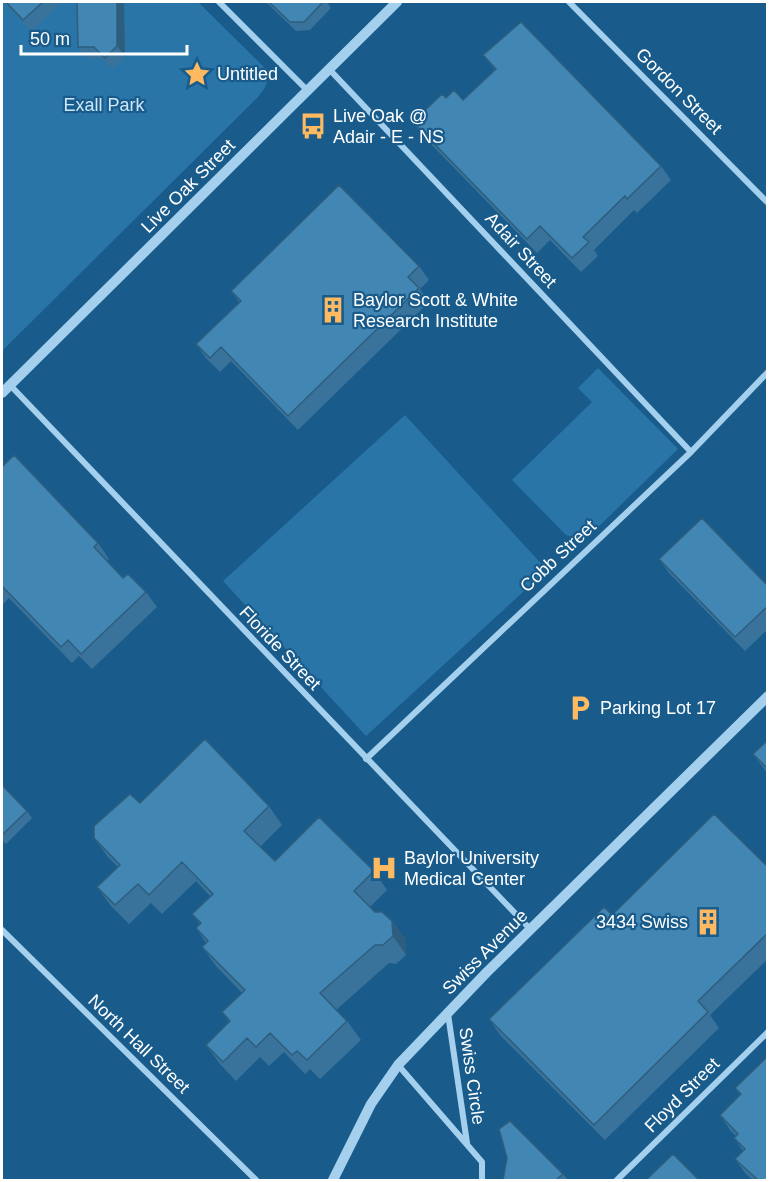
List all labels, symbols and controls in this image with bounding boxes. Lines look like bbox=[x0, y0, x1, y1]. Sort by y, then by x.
scale bar bbox=[21, 18, 188, 56]
text: 50 m bbox=[30, 29, 70, 49]
street label: Gordon Street bbox=[632, 44, 726, 138]
place icon: Untitled bbox=[182, 59, 212, 89]
place label: Untitled bbox=[217, 64, 278, 84]
park label: Exall Park bbox=[63, 95, 146, 115]
place label: Live Oak @ Adair - E - NS bbox=[333, 106, 444, 147]
bus stop icon: Live Oak @ Adair - E - NS bbox=[298, 111, 328, 141]
street label: Live Oak Street bbox=[137, 135, 239, 237]
street label: Adair Street bbox=[481, 208, 561, 292]
place label: Baylor Scott & White Research Institute bbox=[353, 290, 518, 331]
building icon: Baylor Scott & White Research Institute bbox=[318, 295, 348, 325]
street label: Cobb Street bbox=[516, 516, 600, 596]
street label: Floride Street bbox=[235, 602, 325, 694]
parking icon: Parking Lot 17 bbox=[565, 693, 595, 723]
place label: Parking Lot 17 bbox=[600, 698, 716, 718]
place label: Baylor University Medical Center bbox=[404, 848, 539, 889]
hospital icon: Baylor University Medical Center bbox=[369, 853, 399, 883]
street label: Swiss Avenue bbox=[438, 905, 532, 999]
building icon: 3434 Swiss bbox=[693, 907, 723, 937]
place label: 3434 Swiss bbox=[596, 912, 688, 932]
street label: North Hall Street bbox=[84, 991, 194, 1097]
street label: Swiss Circle bbox=[455, 1026, 489, 1126]
street label: Floyd Street bbox=[641, 1054, 723, 1136]

